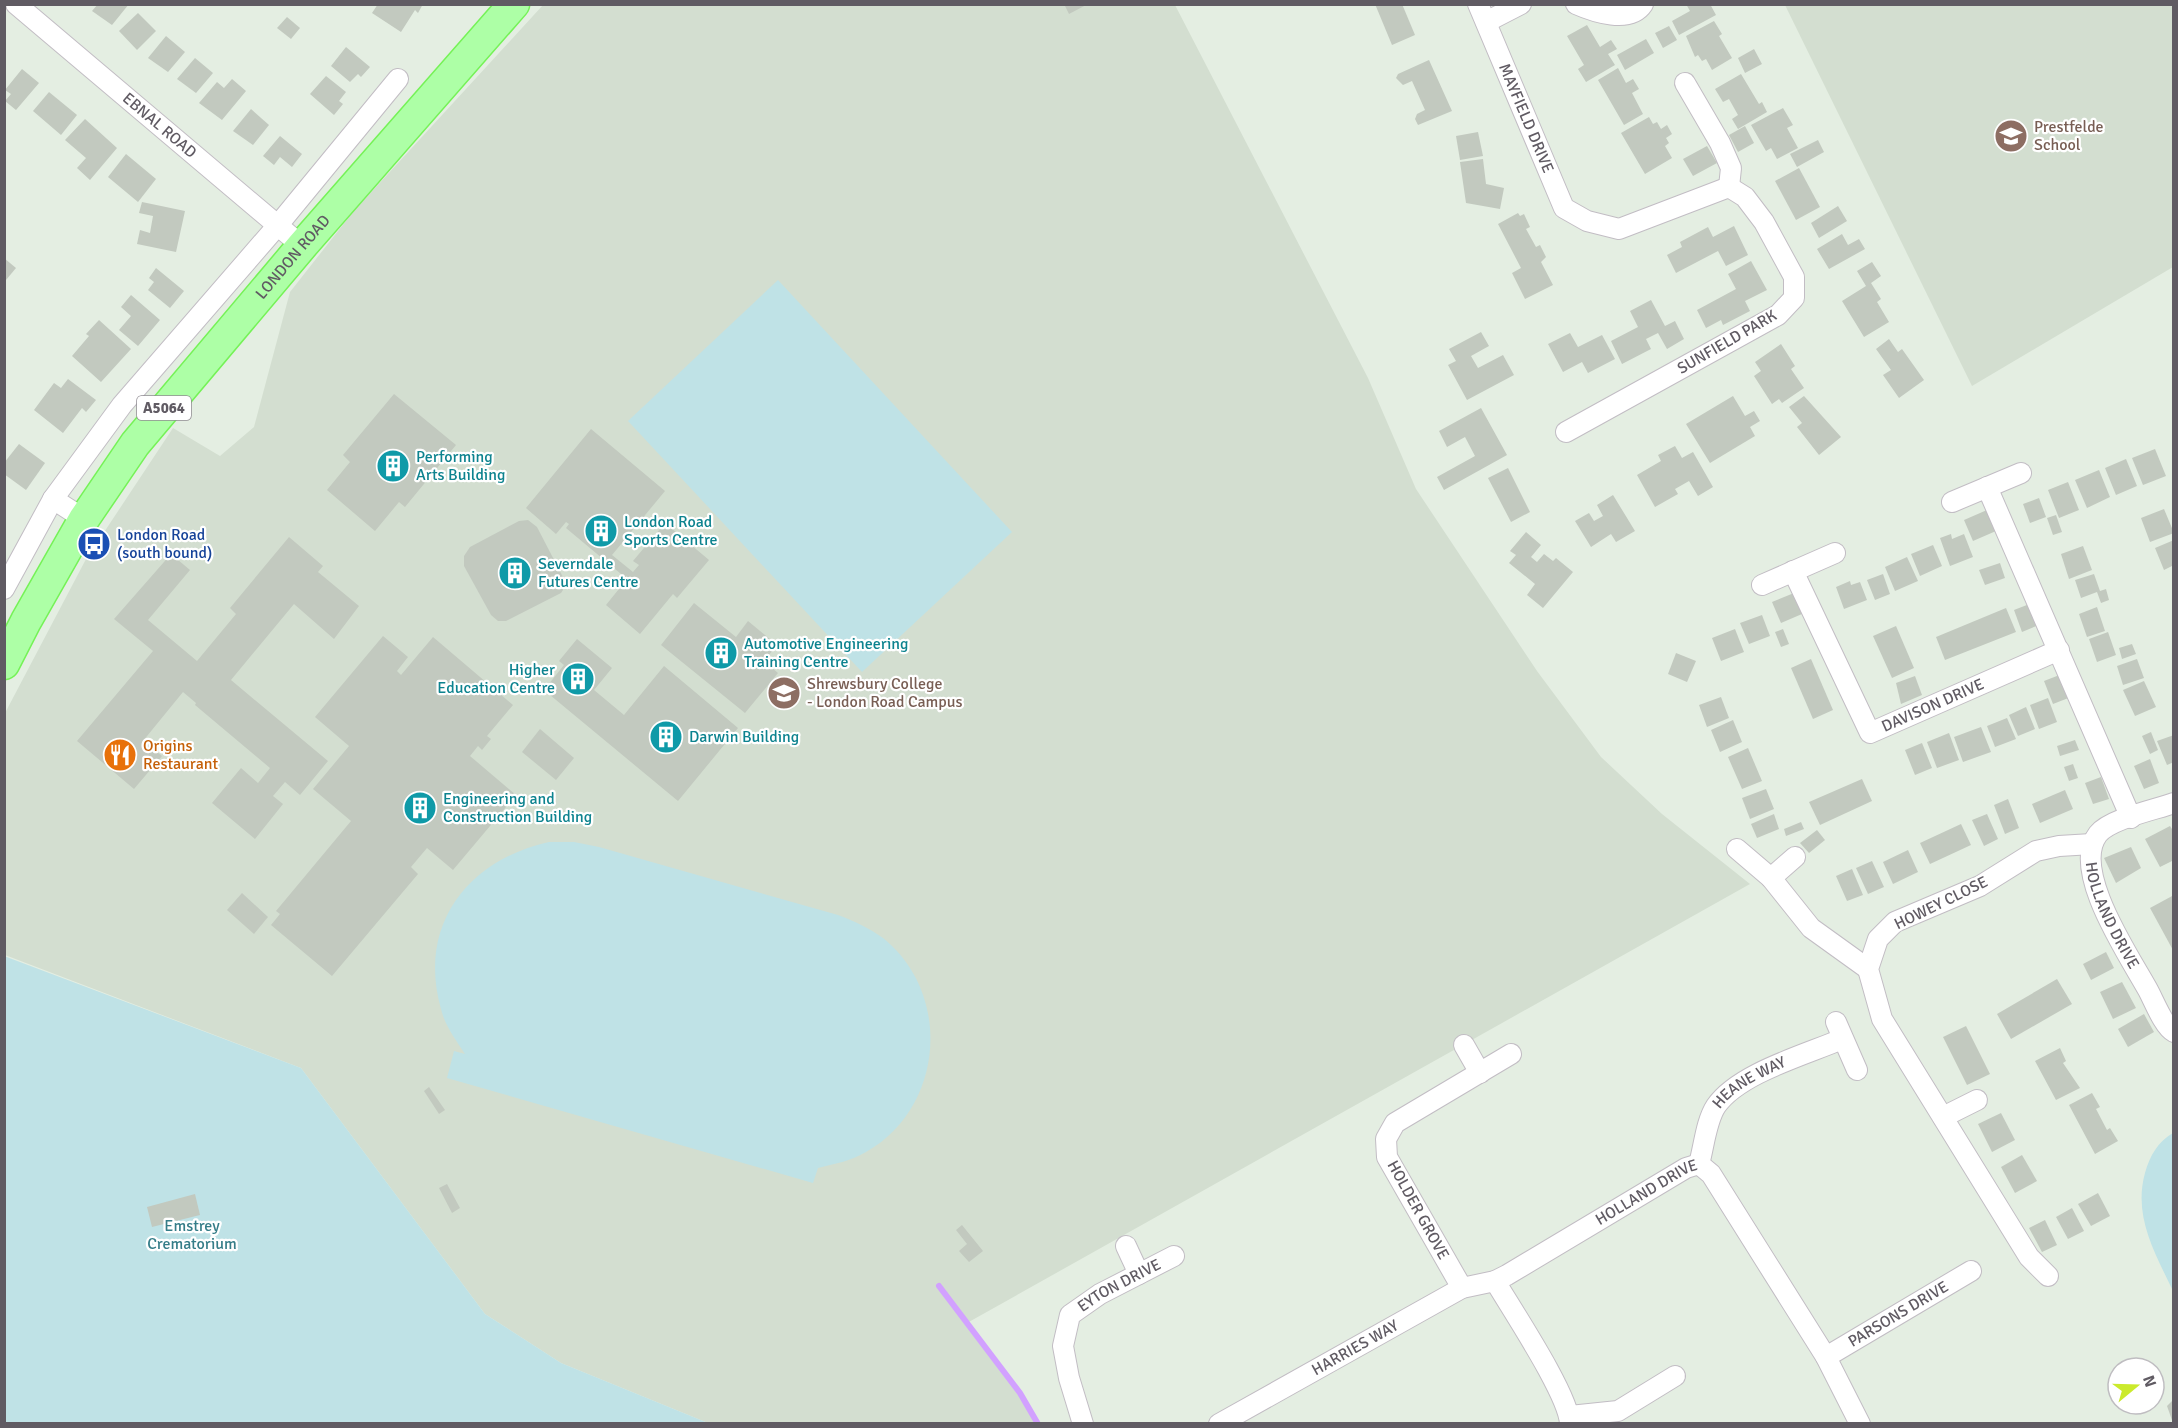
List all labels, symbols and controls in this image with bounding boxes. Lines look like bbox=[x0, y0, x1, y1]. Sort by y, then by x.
street label: MAYFIELD DRIVE bbox=[1494, 60, 1558, 176]
street label: EBNAL ROAD bbox=[118, 88, 201, 162]
place label: Prestfelde School bbox=[2034, 117, 2104, 155]
school or university icon: Prestfelde School bbox=[1993, 118, 2029, 154]
street label: LONDON ROAD bbox=[251, 211, 334, 303]
street label: SUNFIELD PARK bbox=[1674, 305, 1781, 379]
road number: A5064 bbox=[137, 396, 191, 420]
place label: Performing Arts Building bbox=[416, 447, 505, 485]
building icon: Performing Arts Building bbox=[375, 448, 411, 484]
place label: London Road Sports Centre bbox=[624, 512, 718, 550]
building icon: London Road Sports Centre bbox=[583, 513, 619, 549]
place label: London Road (south bound) bbox=[117, 525, 212, 563]
bus stop icon: London Road (south bound) bbox=[76, 526, 112, 562]
place label: Severndale Futures Centre bbox=[538, 554, 639, 592]
building icon: Severndale Futures Centre bbox=[497, 555, 533, 591]
place label: Automotive Engineering Training Centre bbox=[744, 634, 909, 672]
building icon: Automotive Engineering Training Centre bbox=[703, 635, 739, 671]
place label: Higher Education Centre bbox=[437, 660, 555, 698]
building icon: Higher Education Centre bbox=[560, 661, 596, 697]
place label: Shrewsbury College - London Road Campus bbox=[807, 674, 963, 712]
street label: DAVISON DRIVE bbox=[1879, 674, 1987, 737]
school or university icon: Shrewsbury College - London Road Campus bbox=[766, 675, 802, 711]
building icon: Darwin Building bbox=[648, 719, 684, 755]
place label: Darwin Building bbox=[689, 727, 799, 747]
place label: Origins Restaurant bbox=[143, 736, 218, 774]
restaurant icon: Origins Restaurant bbox=[102, 737, 138, 773]
place label: Engineering and Construction Building bbox=[443, 789, 592, 827]
building icon: Engineering and Construction Building bbox=[402, 790, 438, 826]
street label: HOLLAND DRIVE bbox=[2081, 861, 2144, 973]
street label: HOWEY CLOSE bbox=[1891, 872, 1991, 934]
street label: HEANE WAY bbox=[1708, 1052, 1789, 1113]
street label: HOLLAND DRIVE bbox=[1592, 1155, 1700, 1230]
street label: HOLDER GROVE bbox=[1383, 1157, 1453, 1263]
park label: Emstrey Crematorium bbox=[147, 1216, 237, 1254]
street label: EYTON DRIVE bbox=[1074, 1254, 1164, 1317]
street label: PARSONS DRIVE bbox=[1844, 1277, 1952, 1352]
street label: HARRIES WAY bbox=[1308, 1316, 1402, 1380]
north arrow bbox=[2106, 1356, 2166, 1416]
text: N bbox=[2138, 1373, 2161, 1390]

